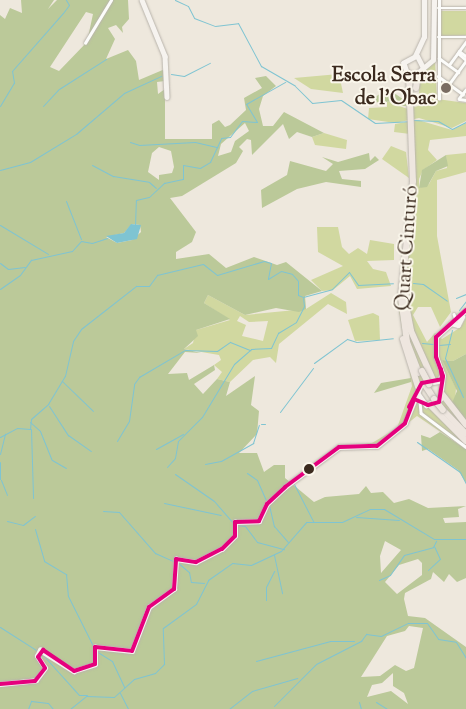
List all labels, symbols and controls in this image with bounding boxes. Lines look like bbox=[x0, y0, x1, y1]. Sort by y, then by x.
place label: Escola Serra de l'Obac bbox=[332, 64, 436, 111]
marker: Escola Serra de l'Obac bbox=[440, 82, 452, 94]
street label: Quart Cinturó bbox=[392, 184, 424, 312]
unlabelled marker bbox=[304, 464, 314, 474]

